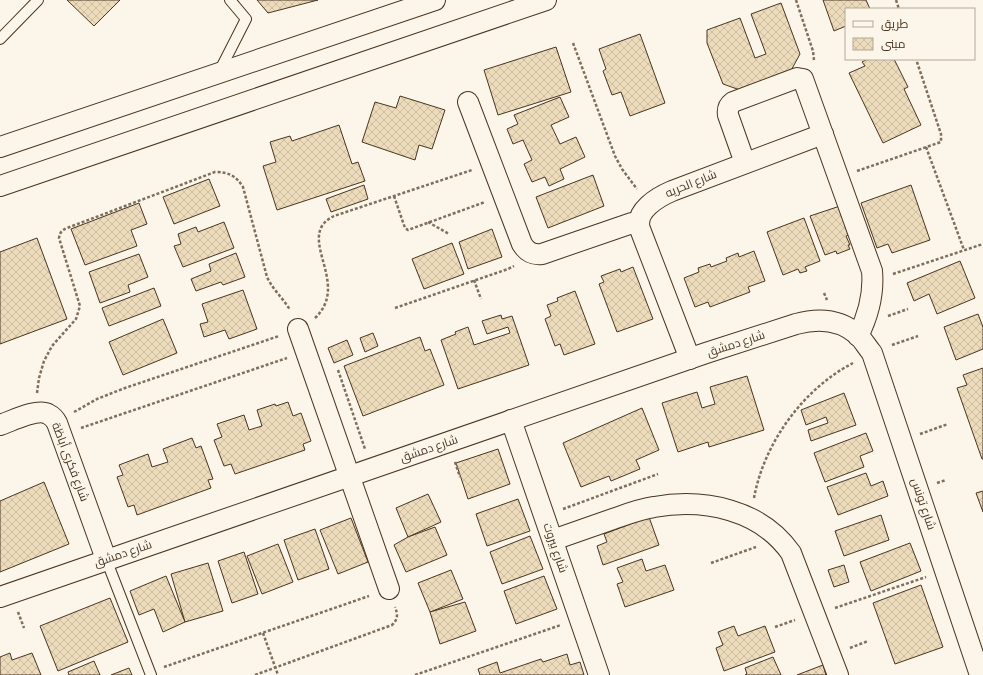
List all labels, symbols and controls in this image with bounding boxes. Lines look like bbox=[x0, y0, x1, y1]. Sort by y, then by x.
legend bbox=[845, 8, 975, 60]
text: طريق bbox=[881, 16, 909, 33]
text: مبنى bbox=[881, 36, 906, 53]
street label: شارع الحريه bbox=[663, 166, 719, 202]
street label: شارع دمشق bbox=[705, 327, 767, 361]
street label: شارع فكرى أباظة bbox=[47, 420, 93, 504]
street label: شارع دمشق bbox=[398, 431, 460, 467]
street label: شارع تونس bbox=[906, 476, 940, 532]
street label: شارع بيروت bbox=[538, 521, 572, 575]
street label: شارع دمشق bbox=[92, 536, 154, 572]

